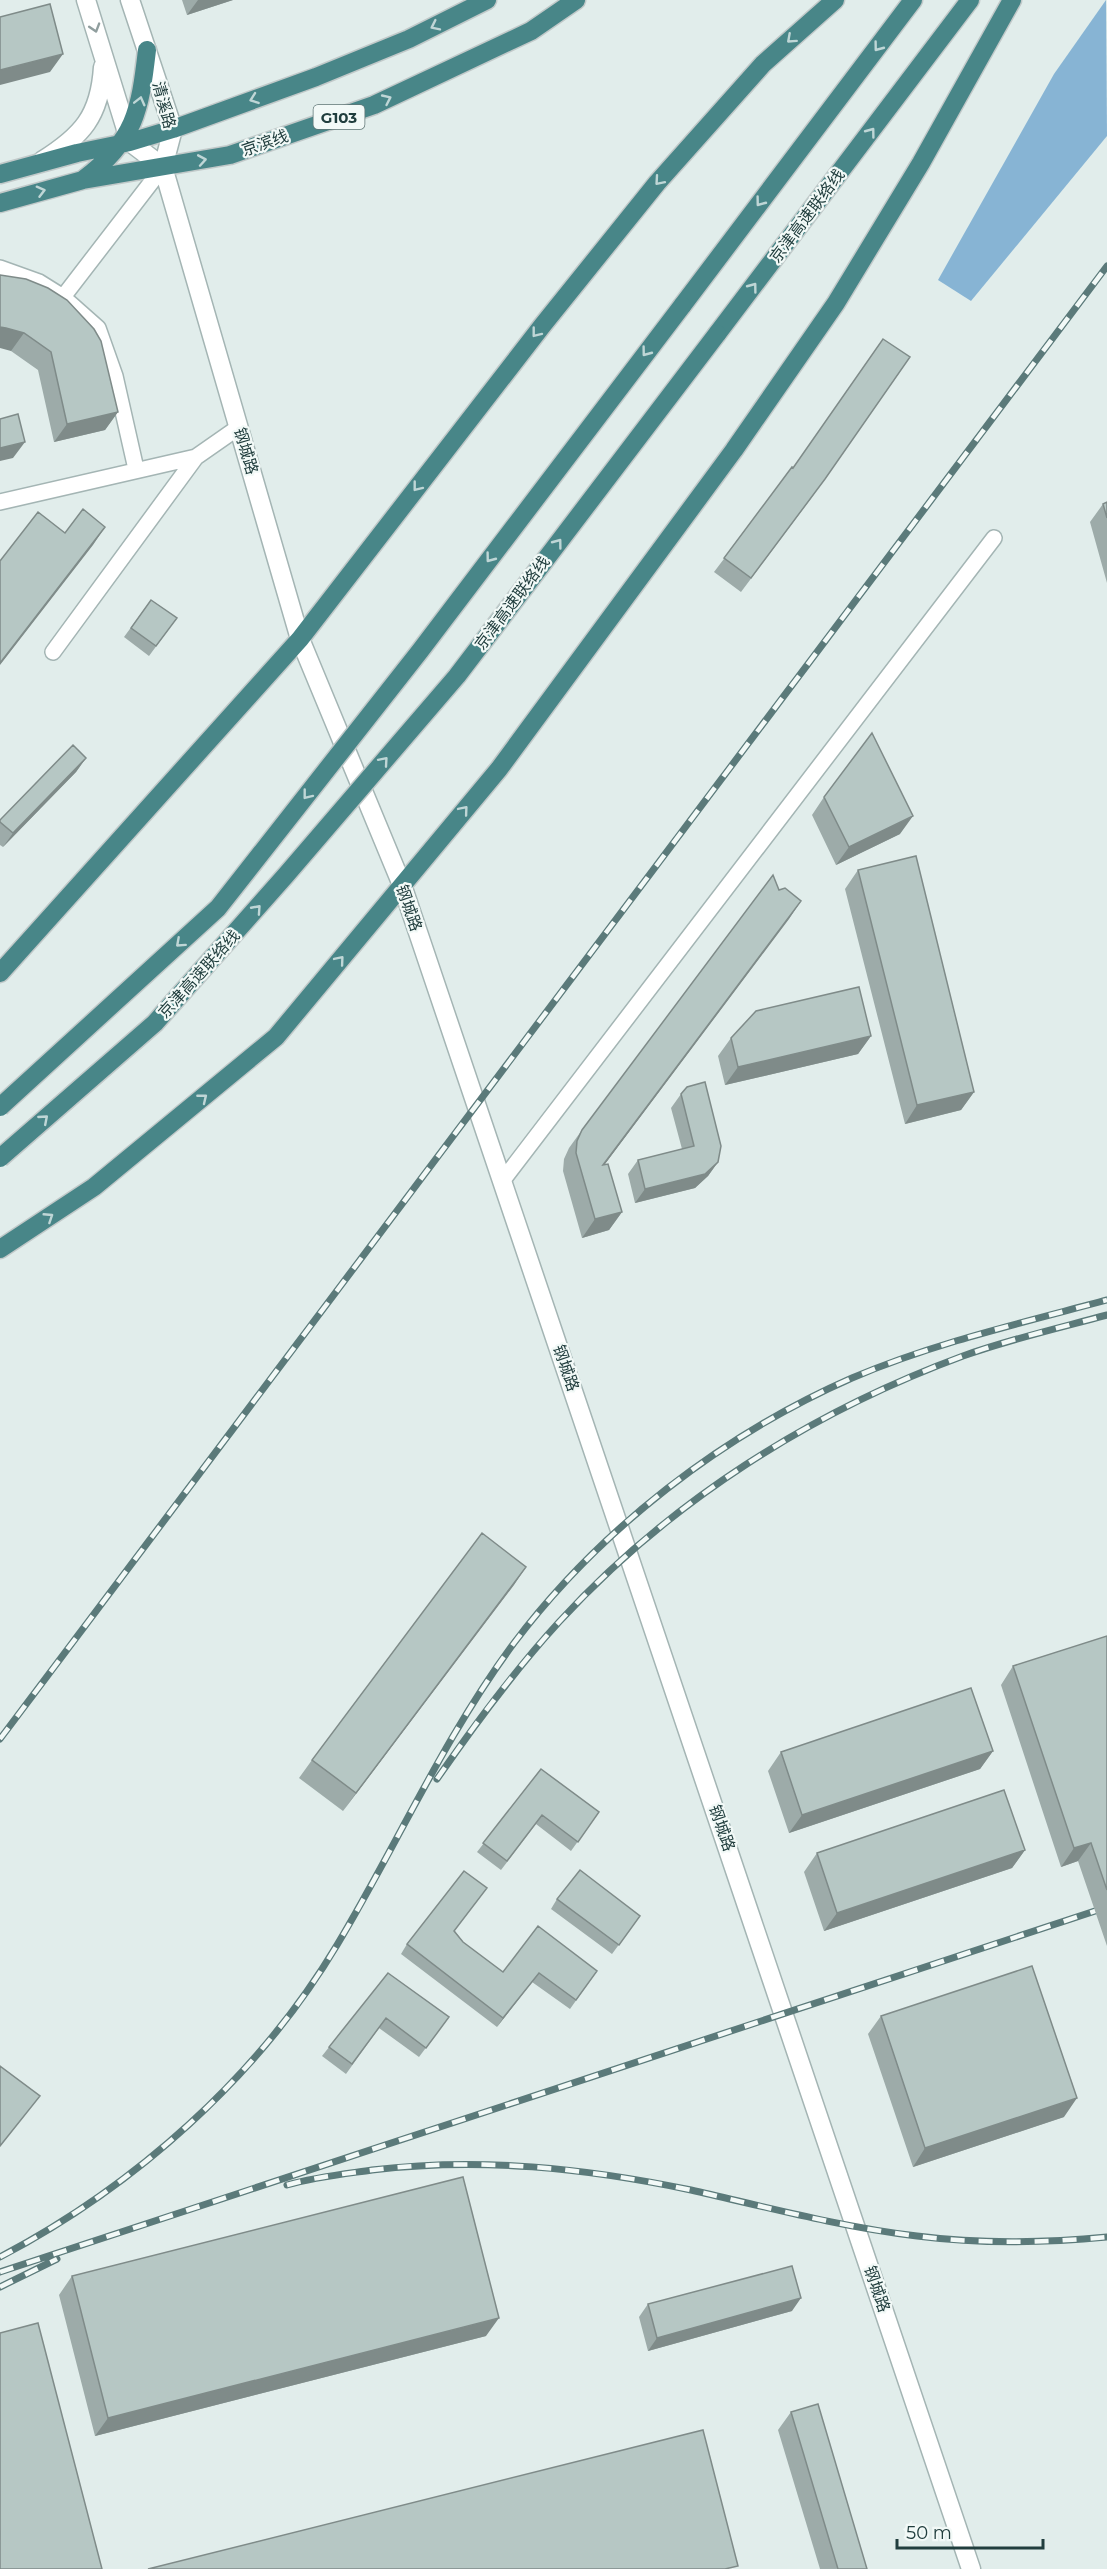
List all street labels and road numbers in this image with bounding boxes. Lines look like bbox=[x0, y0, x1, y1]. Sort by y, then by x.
street label: 清溪路 bbox=[149, 79, 179, 131]
road number: G103 bbox=[314, 105, 364, 129]
street label: 京滨线 bbox=[239, 126, 291, 160]
street label: 京津高速联络线 bbox=[766, 166, 848, 266]
street label: 钢城路 bbox=[230, 425, 262, 477]
street label: 京津高速联络线 bbox=[471, 553, 553, 653]
street label: 钢城路 bbox=[392, 882, 426, 934]
street label: 京津高速联络线 bbox=[154, 926, 244, 1022]
street label: 钢城路 bbox=[549, 1342, 583, 1394]
street label: 钢城路 bbox=[705, 1802, 739, 1854]
street label: 钢城路 bbox=[860, 2263, 894, 2315]

